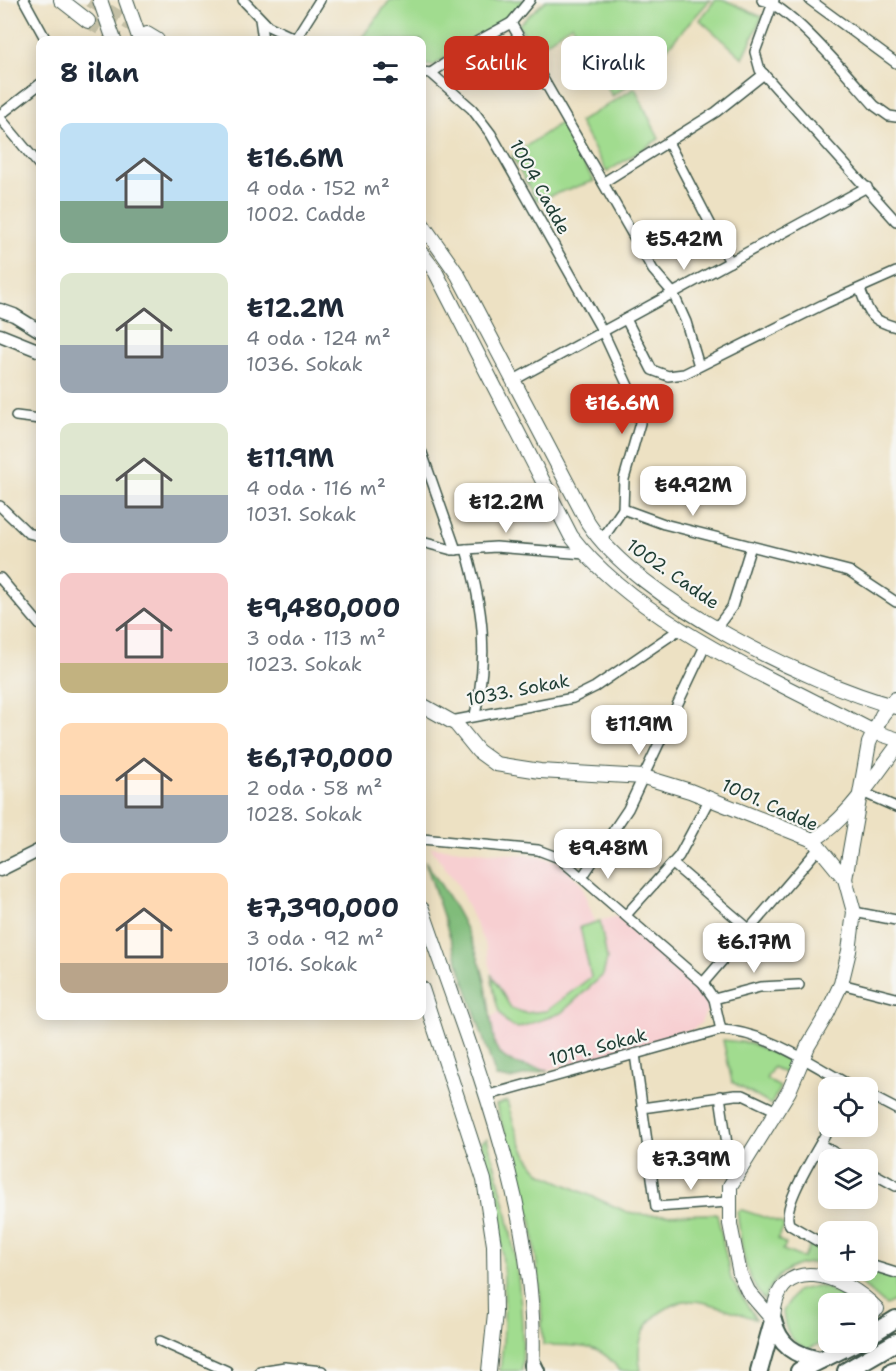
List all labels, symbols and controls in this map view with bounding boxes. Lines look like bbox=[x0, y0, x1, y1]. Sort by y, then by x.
chip: Satılık bbox=[444, 36, 549, 90]
chip: Kiralık bbox=[561, 36, 667, 90]
text: 8 ilan bbox=[60, 55, 139, 90]
icon: filters bbox=[369, 56, 402, 89]
street label: 1004 Cadde bbox=[504, 135, 576, 239]
text: ₺16.6M bbox=[246, 140, 344, 175]
icon: home bbox=[108, 147, 180, 219]
text: 4 oda · 152 m² bbox=[246, 175, 390, 201]
text: 1002. Cadde bbox=[246, 201, 366, 227]
pin: ₺5.42M bbox=[635, 220, 733, 271]
text: ₺5.42M bbox=[645, 226, 723, 252]
text: ₺12.2M bbox=[246, 290, 344, 325]
icon: home bbox=[108, 297, 180, 369]
text: 4 oda · 124 m² bbox=[246, 325, 391, 351]
text: 1036. Sokak bbox=[246, 351, 363, 377]
pin: ₺16.6M bbox=[573, 384, 671, 435]
text: ₺16.6M bbox=[584, 390, 660, 416]
text: ₺11.9M bbox=[246, 440, 334, 475]
icon: home bbox=[108, 447, 180, 519]
pin: ₺4.92M bbox=[644, 466, 742, 517]
text: ₺4.92M bbox=[654, 472, 732, 498]
text: 4 oda · 116 m² bbox=[246, 475, 386, 501]
pin: ₺12.2M bbox=[457, 483, 555, 534]
text: ₺12.2M bbox=[468, 489, 544, 515]
text: 1031. Sokak bbox=[246, 501, 356, 527]
street label: 1002. Cadde bbox=[622, 533, 724, 615]
text: ₺9,480,000 bbox=[246, 590, 400, 625]
icon: home bbox=[108, 597, 180, 669]
text: 3 oda · 113 m² bbox=[246, 625, 386, 651]
text: 1023. Sokak bbox=[246, 651, 362, 677]
street label: 1033. Sokak bbox=[464, 668, 572, 712]
pin: ₺11.9M bbox=[590, 705, 688, 756]
text: ₺11.9M bbox=[605, 711, 673, 737]
text: ₺6,170,000 bbox=[246, 740, 393, 775]
icon: home bbox=[108, 747, 180, 819]
street label: 1001. Cadde bbox=[718, 773, 822, 837]
text: 2 oda · 58 m² bbox=[246, 775, 382, 801]
text: 1028. Sokak bbox=[246, 801, 362, 827]
pin: ₺9.48M bbox=[559, 829, 657, 880]
text: ₺9.48M bbox=[568, 835, 648, 861]
text: ₺7,390,000 bbox=[246, 890, 399, 925]
icon: home bbox=[108, 897, 180, 969]
pin: ₺6.17M bbox=[705, 923, 803, 974]
text: 3 oda · 92 m² bbox=[246, 925, 384, 951]
text: ₺6.17M bbox=[717, 929, 791, 955]
text: 1016. Sokak bbox=[246, 951, 358, 977]
street label: 1019. Sokak bbox=[546, 1022, 650, 1072]
map controls bbox=[818, 1077, 878, 1353]
button: locate bbox=[818, 1077, 878, 1137]
pin: ₺7.39M bbox=[642, 1140, 740, 1191]
text: ₺7.39M bbox=[651, 1146, 731, 1172]
button: layers bbox=[818, 1149, 878, 1209]
button: + bbox=[818, 1221, 878, 1281]
button: − bbox=[818, 1293, 878, 1353]

